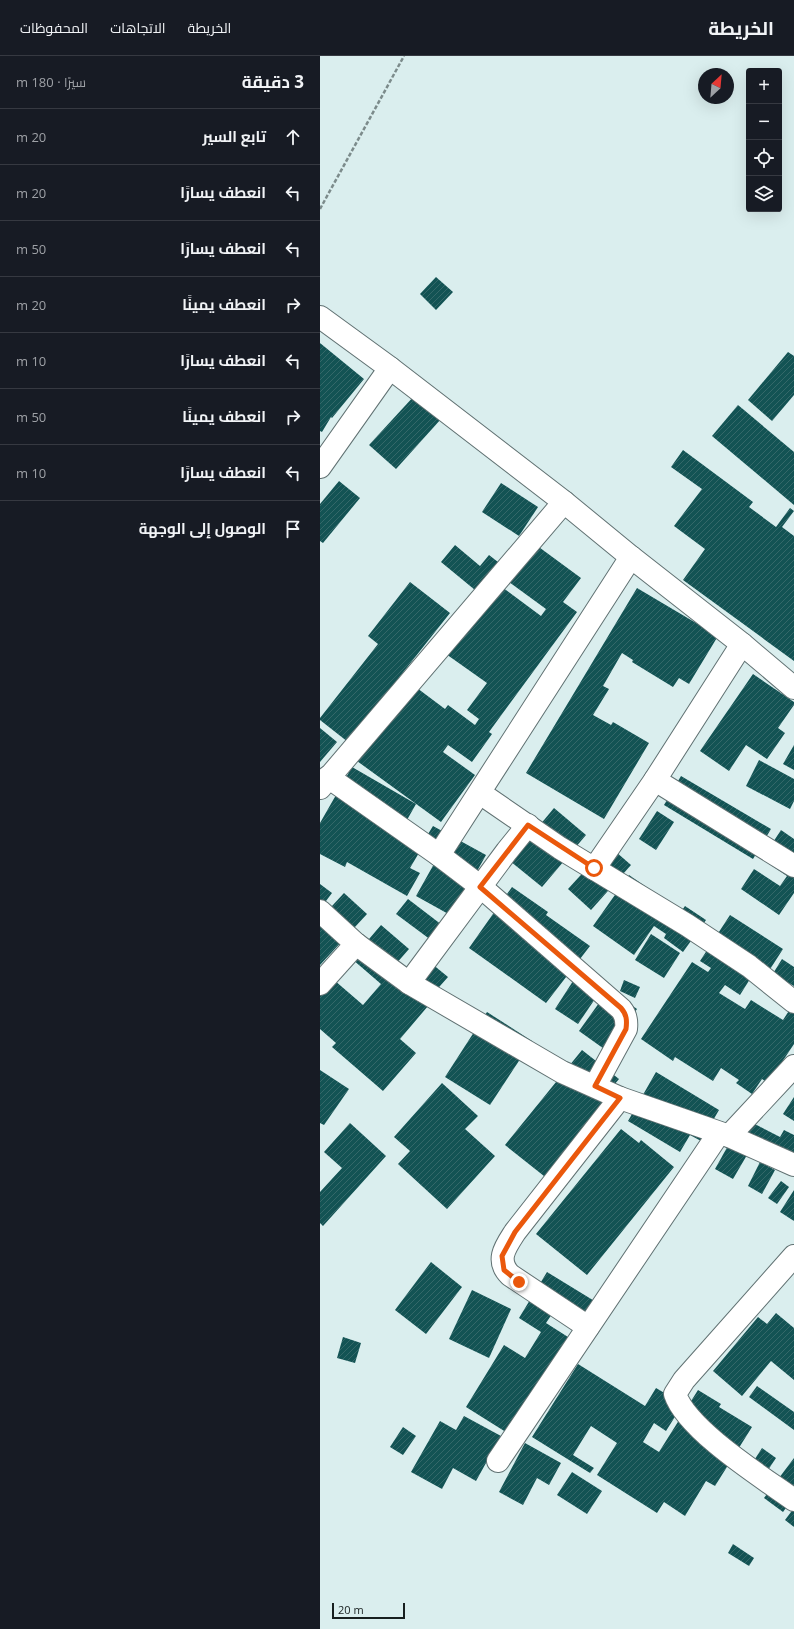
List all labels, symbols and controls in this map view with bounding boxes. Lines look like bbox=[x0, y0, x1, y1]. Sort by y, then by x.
text: الخريطة bbox=[708, 15, 774, 41]
text: المحفوظات bbox=[20, 18, 88, 37]
text: الاتجاهات bbox=[110, 18, 166, 37]
text: الخريطة bbox=[188, 18, 231, 37]
north arrow bbox=[698, 68, 734, 104]
map controls bbox=[746, 68, 782, 212]
button: + bbox=[746, 68, 782, 104]
text: 3 دقيقة bbox=[242, 70, 304, 93]
text: سيرًا · 180 m bbox=[16, 73, 86, 91]
button: − bbox=[746, 104, 782, 140]
text: تابع السير bbox=[202, 126, 266, 146]
icon: ahead bbox=[282, 126, 304, 148]
text: 20 m bbox=[16, 128, 46, 146]
button: locate bbox=[746, 140, 782, 176]
button: layers bbox=[746, 176, 782, 212]
text: انعطف يسارًا bbox=[180, 182, 266, 202]
icon: left bbox=[282, 182, 304, 204]
text: 20 m bbox=[16, 184, 46, 202]
text: انعطف يسارًا bbox=[180, 238, 266, 258]
icon: left bbox=[282, 238, 304, 260]
text: 50 m bbox=[16, 240, 46, 258]
text: انعطف يمينًا bbox=[182, 294, 266, 314]
icon: right bbox=[282, 294, 304, 316]
text: 20 m bbox=[16, 296, 46, 314]
text: انعطف يسارًا bbox=[180, 350, 266, 370]
icon: left bbox=[282, 350, 304, 372]
text: 10 m bbox=[16, 352, 46, 370]
text: انعطف يمينًا bbox=[182, 406, 266, 426]
icon: right bbox=[282, 406, 304, 428]
text: 50 m bbox=[16, 408, 46, 426]
text: انعطف يسارًا bbox=[180, 462, 266, 482]
icon: left bbox=[282, 462, 304, 484]
text: 10 m bbox=[16, 464, 46, 482]
text: الوصول إلى الوجهة bbox=[139, 518, 266, 538]
icon: arrive bbox=[282, 518, 304, 540]
route start bbox=[585, 859, 603, 877]
route end bbox=[510, 1273, 528, 1291]
scale bar bbox=[332, 1601, 405, 1620]
text: 20 m bbox=[338, 1602, 364, 1617]

